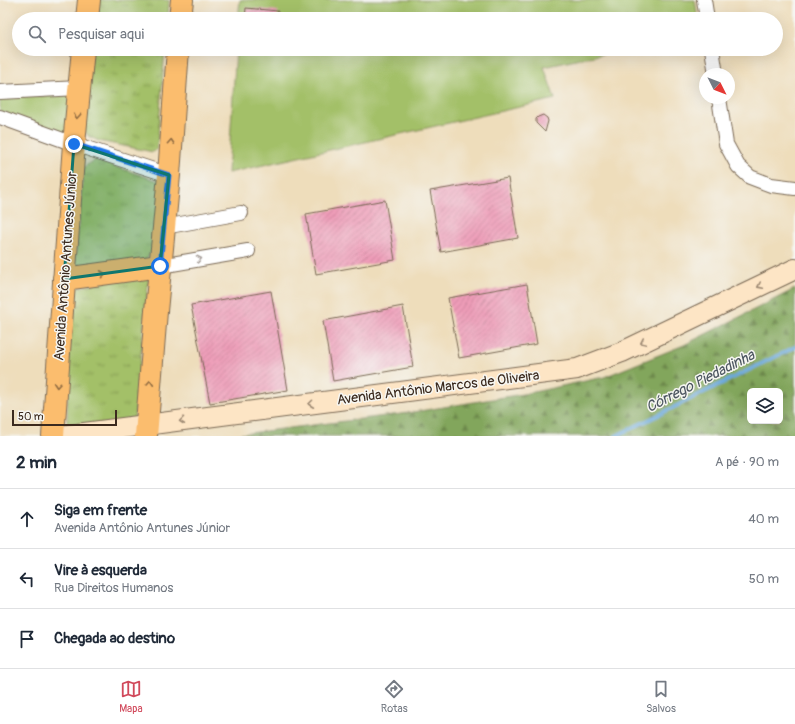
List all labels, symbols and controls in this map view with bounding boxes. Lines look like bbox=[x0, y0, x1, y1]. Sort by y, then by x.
search box bbox=[12, 12, 783, 56]
icon: search bbox=[26, 23, 48, 45]
text: Pesquisar aqui bbox=[58, 25, 144, 44]
north arrow bbox=[699, 68, 735, 104]
one-way arrow bbox=[72, 113, 81, 119]
route end bbox=[65, 135, 83, 153]
one-way arrow bbox=[167, 139, 176, 145]
street label: Avenida Antônio Antunes Júnior bbox=[50, 171, 81, 361]
one-way arrow bbox=[196, 255, 202, 264]
route start bbox=[151, 257, 169, 275]
one-way arrow bbox=[99, 270, 106, 279]
one-way arrow bbox=[757, 281, 764, 288]
one-way arrow bbox=[640, 337, 647, 345]
water label: Córrego Piedadinha bbox=[643, 345, 759, 417]
street label: Avenida Antônio Marcos de Oliveira bbox=[336, 367, 540, 408]
one-way arrow bbox=[145, 380, 154, 386]
one-way arrow bbox=[52, 382, 61, 388]
map controls bbox=[747, 388, 783, 424]
button: layers bbox=[747, 388, 783, 424]
one-way arrow bbox=[307, 399, 314, 408]
scale bar bbox=[12, 408, 117, 427]
text: 50 m bbox=[18, 410, 44, 423]
one-way arrow bbox=[179, 416, 185, 425]
text: 2 min bbox=[16, 452, 57, 473]
text: A pé · 90 m bbox=[715, 454, 779, 470]
text: Siga em frente bbox=[54, 501, 147, 520]
icon: ahead bbox=[16, 508, 38, 530]
text: 40 m bbox=[748, 511, 779, 527]
text: Avenida Antônio Antunes Júnior bbox=[54, 520, 230, 536]
text: Vire à esquerda bbox=[54, 561, 147, 580]
icon: left bbox=[16, 568, 38, 590]
text: 50 m bbox=[749, 571, 779, 587]
text: Rua Direitos Humanos bbox=[54, 580, 173, 596]
icon: arrive bbox=[16, 628, 38, 650]
text: Chegada ao destino bbox=[54, 629, 175, 648]
tab: Mapa bbox=[119, 678, 143, 715]
tab: Rotas bbox=[381, 678, 408, 715]
tab: Salvos bbox=[646, 678, 676, 715]

